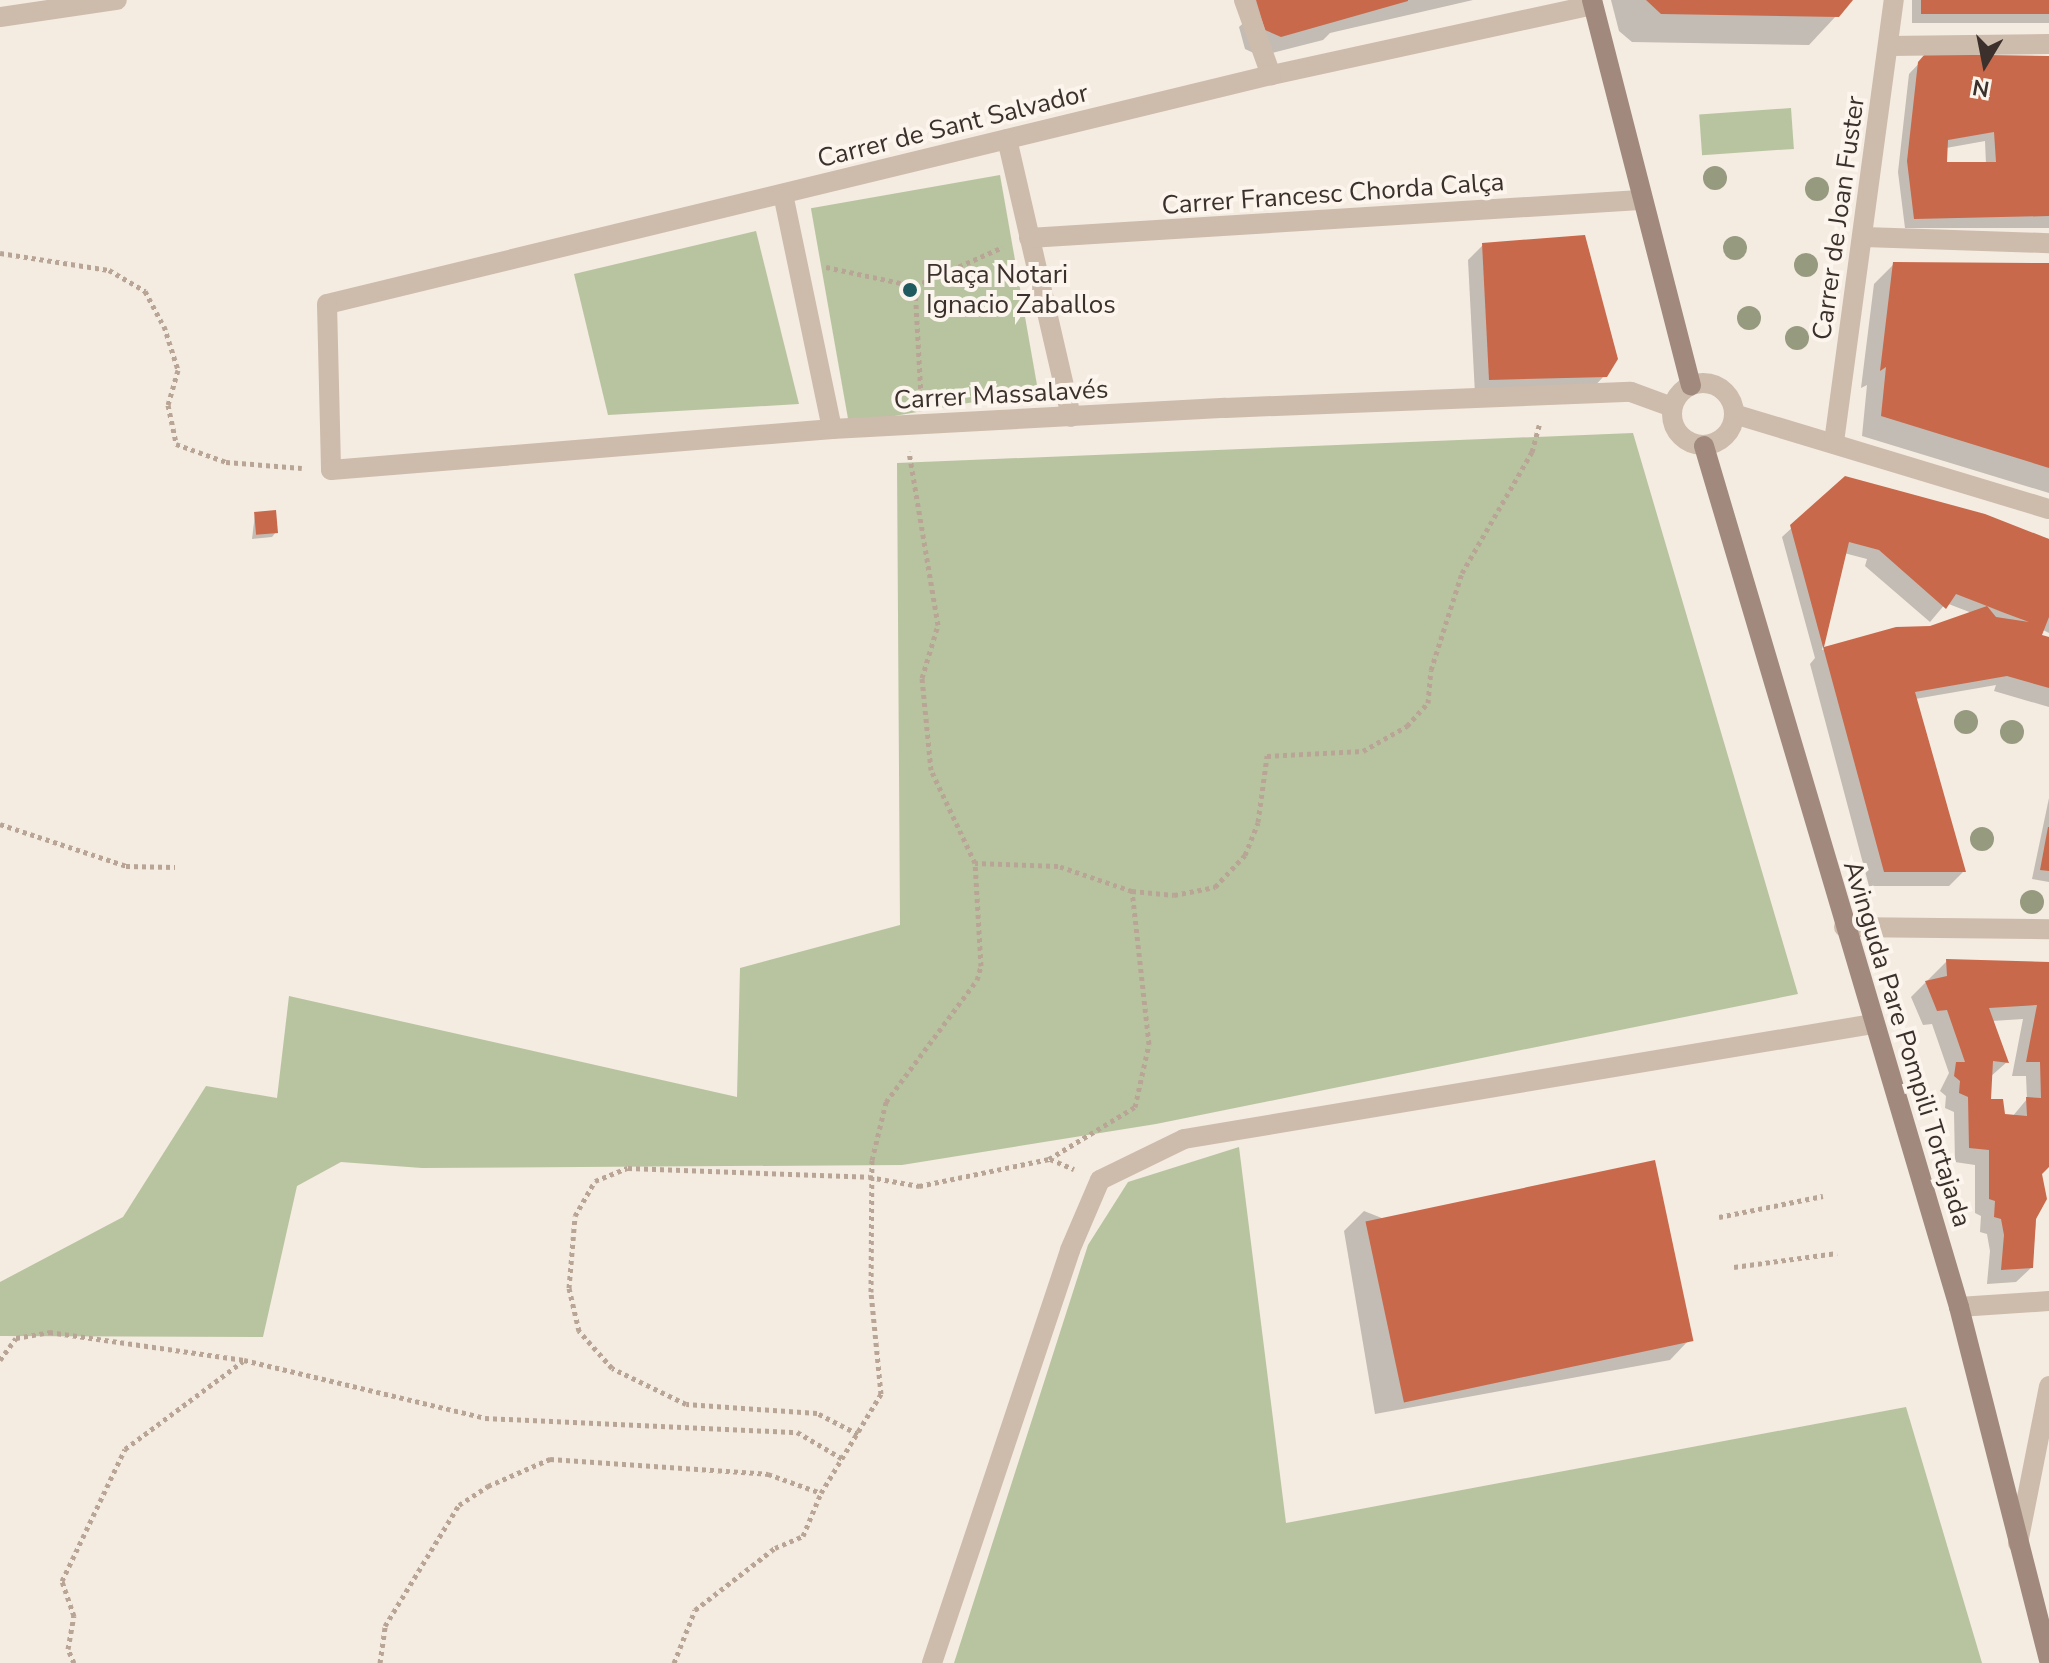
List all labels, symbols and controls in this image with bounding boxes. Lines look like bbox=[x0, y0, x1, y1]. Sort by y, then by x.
north arrow bbox=[1945, 24, 2025, 104]
text: N bbox=[1970, 71, 1992, 104]
street label: Carrer de Sant Salvador bbox=[814, 77, 1092, 175]
street label: Carrer de Joan Fuster bbox=[1806, 94, 1872, 342]
street label: Carrer Francesc Chorda Calça bbox=[1161, 166, 1505, 222]
place label: Plaça Notari Ignacio Zaballos bbox=[926, 259, 1116, 320]
marker: Plaça Notari Ignacio Zaballos bbox=[901, 281, 919, 299]
street label: Carrer Massalavés bbox=[893, 374, 1109, 416]
street label: Avinguda Pare Pompili Tortajada bbox=[1836, 857, 1978, 1231]

